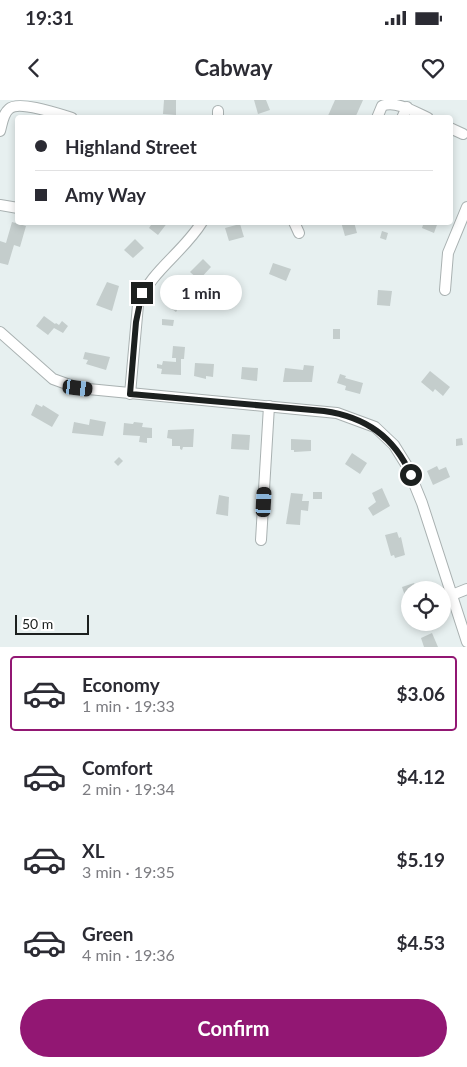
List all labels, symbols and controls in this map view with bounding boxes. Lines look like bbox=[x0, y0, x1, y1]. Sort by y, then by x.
text: 19:31 bbox=[25, 6, 74, 29]
icon: back bbox=[20, 54, 48, 82]
text: Cabway bbox=[194, 54, 273, 81]
icon: heart bbox=[419, 54, 447, 82]
text: Highland Street bbox=[65, 135, 197, 158]
text: Amy Way bbox=[65, 183, 146, 206]
callout: 1 min bbox=[160, 276, 242, 310]
route end bbox=[131, 282, 153, 304]
text: 1 min bbox=[181, 283, 221, 302]
car bbox=[62, 379, 93, 397]
route start bbox=[400, 464, 422, 486]
car bbox=[255, 487, 272, 517]
map controls bbox=[401, 581, 451, 631]
button: locate bbox=[401, 581, 451, 631]
scale bar bbox=[15, 612, 89, 635]
text: 50 m bbox=[22, 615, 53, 632]
icon: car bbox=[22, 671, 67, 716]
text: Economy bbox=[82, 673, 160, 696]
text: $3.06 bbox=[396, 682, 445, 705]
text: 1 min · 19:33 bbox=[82, 696, 175, 715]
icon: car bbox=[22, 754, 67, 799]
text: Comfort bbox=[82, 756, 153, 779]
text: $4.12 bbox=[396, 765, 445, 788]
text: 2 min · 19:34 bbox=[82, 779, 175, 798]
icon: car bbox=[22, 837, 67, 882]
text: XL bbox=[82, 839, 105, 862]
text: $5.19 bbox=[396, 848, 445, 871]
text: 3 min · 19:35 bbox=[82, 862, 175, 881]
icon: car bbox=[22, 920, 67, 965]
text: Green bbox=[82, 922, 133, 945]
text: $4.53 bbox=[396, 931, 445, 954]
text: 4 min · 19:36 bbox=[82, 945, 175, 964]
button: Confirm bbox=[20, 999, 447, 1057]

